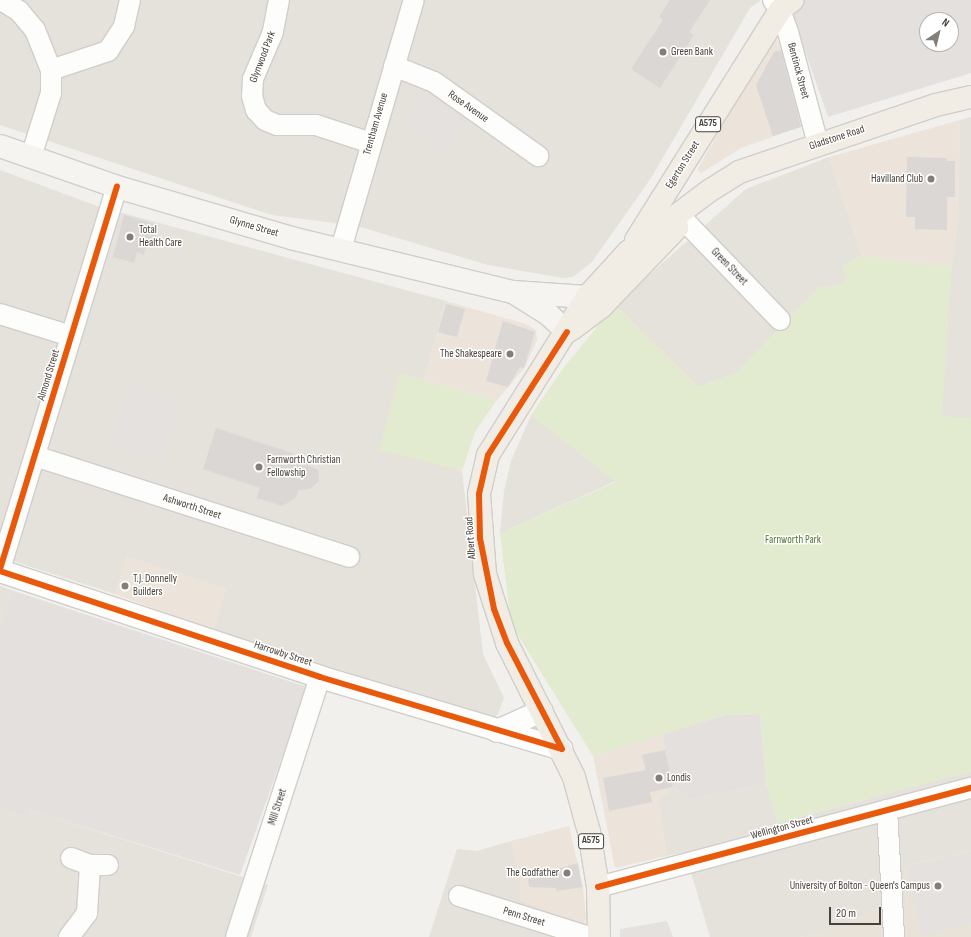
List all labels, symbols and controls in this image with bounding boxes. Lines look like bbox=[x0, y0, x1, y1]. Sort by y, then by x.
north arrow bbox=[919, 12, 959, 52]
text: N bbox=[939, 16, 952, 30]
street label: Glynwood Park bbox=[247, 29, 279, 85]
street label: Bentinck Street bbox=[784, 41, 812, 101]
place label: Green Bank bbox=[671, 45, 713, 59]
marker: Green Bank bbox=[658, 47, 668, 57]
street label: Rose Avenue bbox=[445, 88, 491, 126]
street label: Trentham Avenue bbox=[361, 91, 391, 157]
road number: A575 bbox=[695, 116, 721, 132]
street label: Gladstone Road bbox=[808, 123, 866, 153]
street label: Egerton Street bbox=[663, 139, 703, 191]
place label: Havilland Club bbox=[871, 172, 923, 186]
marker: Havilland Club bbox=[926, 174, 936, 184]
street label: Glynne Street bbox=[228, 214, 280, 240]
place label: Total Health Care bbox=[139, 224, 182, 250]
marker: Total Health Care bbox=[124, 231, 136, 243]
street label: Green Street bbox=[708, 246, 750, 288]
place label: The Shakespeare bbox=[440, 347, 502, 361]
street label: Almond Street bbox=[35, 348, 63, 402]
marker: The Shakespeare bbox=[505, 349, 515, 359]
place label: Farnworth Christian Fellowship bbox=[267, 454, 340, 480]
marker: Farnworth Christian Fellowship bbox=[254, 462, 264, 472]
street label: Ashworth Street bbox=[161, 491, 223, 523]
street label: Albert Road bbox=[463, 516, 479, 560]
park label: Farnworth Park bbox=[765, 533, 821, 547]
place label: T.J. Donnelly Builders bbox=[133, 573, 177, 599]
marker: T.J. Donnelly Builders bbox=[120, 581, 130, 591]
street label: Harrowby Street bbox=[252, 638, 314, 670]
place label: Londis bbox=[667, 771, 691, 785]
marker: Londis bbox=[654, 773, 664, 783]
street label: Mill Street bbox=[266, 787, 290, 827]
street label: Wellington Street bbox=[749, 813, 815, 843]
road number: A575 bbox=[578, 833, 604, 849]
place label: The Godfather bbox=[506, 866, 559, 880]
marker: The Godfather bbox=[562, 868, 572, 878]
place label: University of Bolton - Queen's Campus bbox=[790, 879, 930, 893]
marker: University of Bolton - Queen's Campus bbox=[933, 881, 943, 891]
scale bar bbox=[831, 899, 883, 925]
street label: Penn Street bbox=[501, 904, 547, 930]
text: 20 m bbox=[836, 906, 856, 921]

